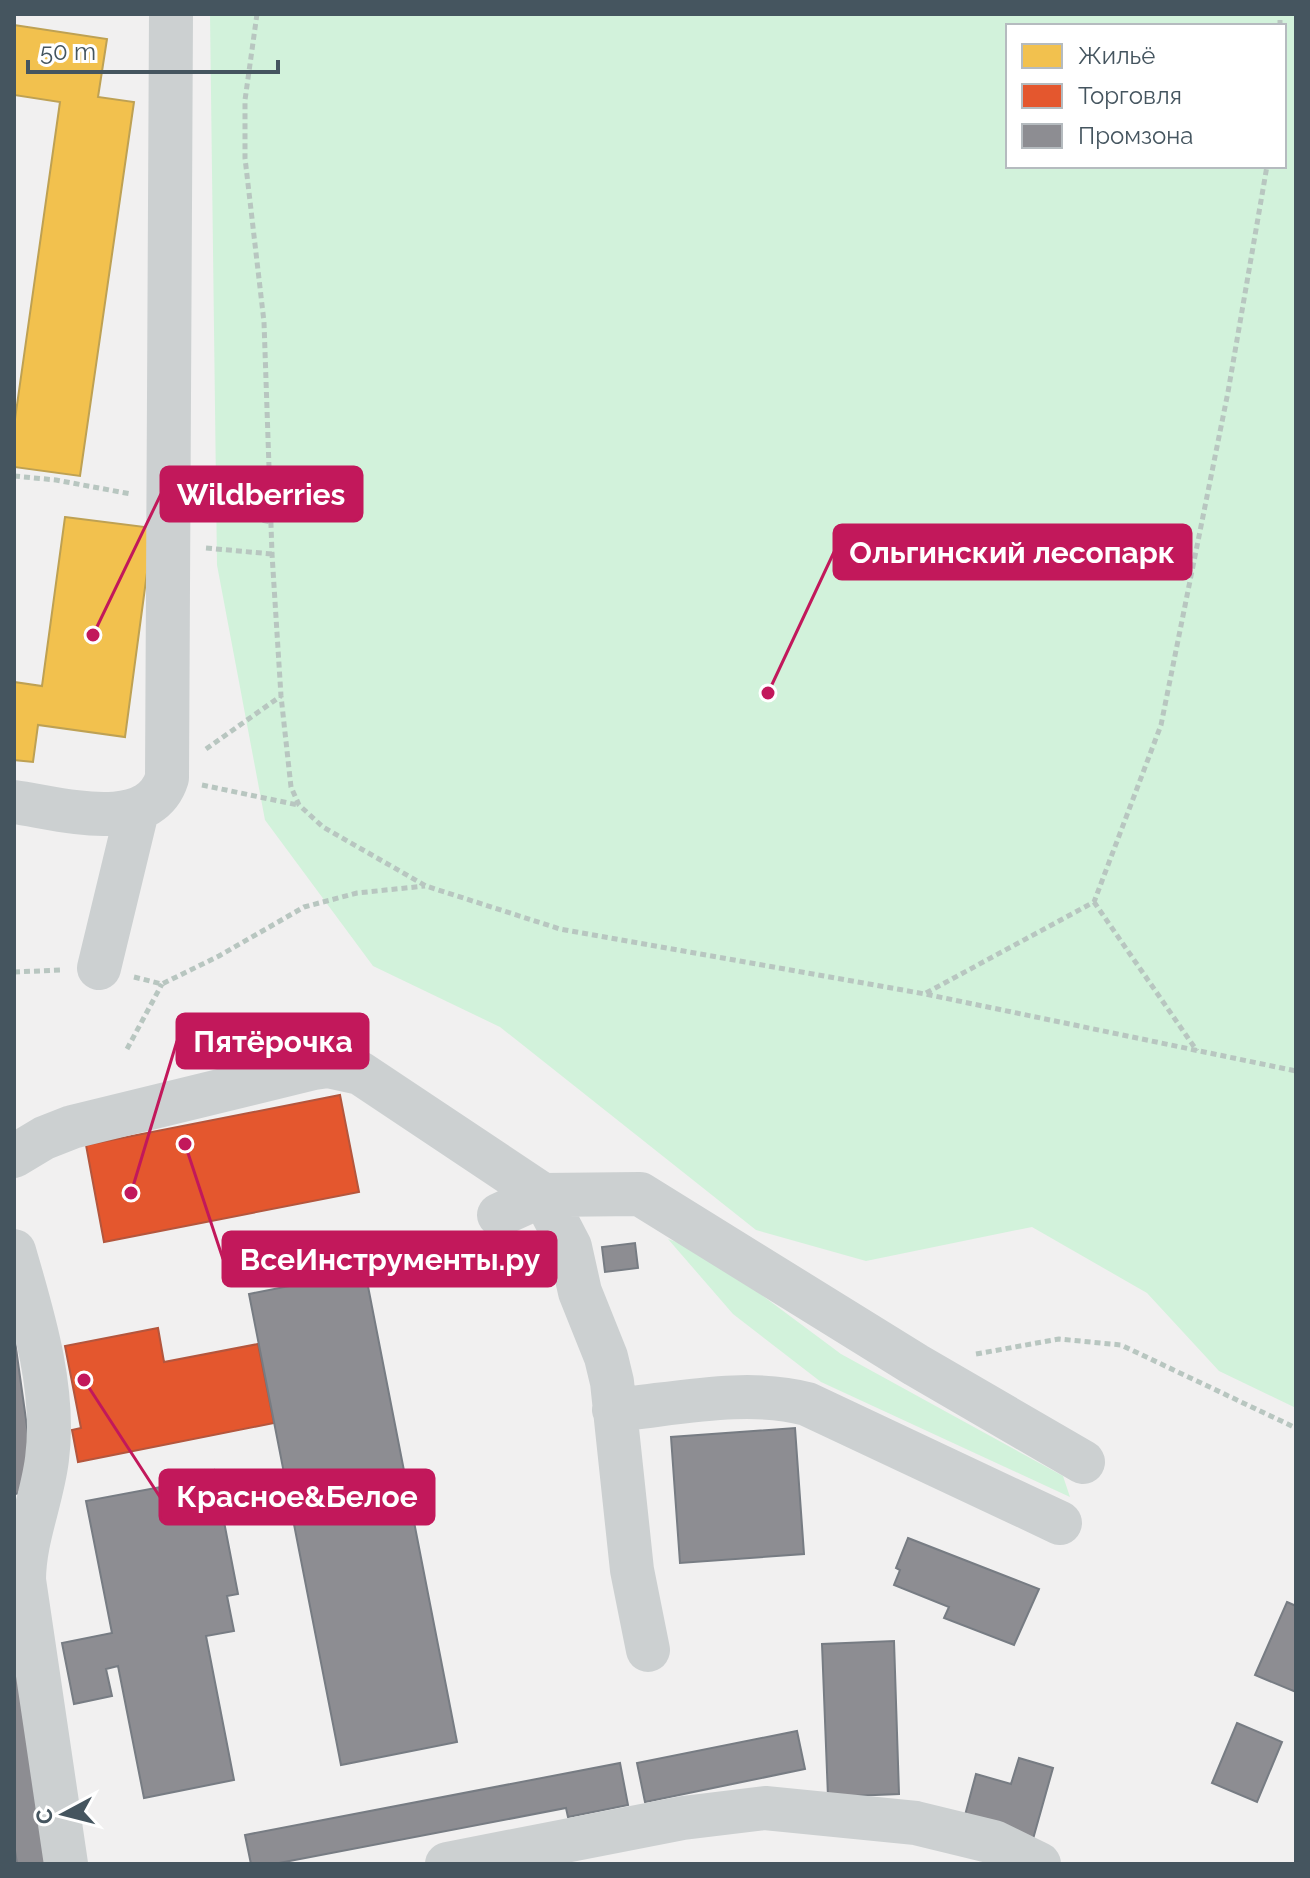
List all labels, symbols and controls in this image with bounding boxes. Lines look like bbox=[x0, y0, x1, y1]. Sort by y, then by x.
scale bar bbox=[28, 24, 278, 74]
legend bbox=[1006, 24, 1286, 168]
text: 50 m bbox=[40, 37, 96, 66]
text: Жильё bbox=[1078, 41, 1155, 70]
text: Торговля bbox=[1078, 81, 1182, 110]
text: Промзона bbox=[1078, 121, 1193, 150]
callout: Wildberries bbox=[161, 467, 362, 521]
text: Wildberries bbox=[177, 477, 345, 512]
callout: Ольгинский лесопарк bbox=[834, 525, 1191, 579]
text: Ольгинский лесопарк bbox=[849, 535, 1175, 570]
callout: Пятёрочка bbox=[177, 1014, 368, 1068]
text: Пятёрочка bbox=[193, 1024, 353, 1059]
callout: ВсеИнструменты.ру bbox=[223, 1232, 556, 1286]
text: ВсеИнструменты.ру bbox=[240, 1242, 541, 1277]
callout: Красное&Белое bbox=[160, 1470, 434, 1524]
text: Красное&Белое bbox=[176, 1479, 418, 1514]
north arrow bbox=[24, 1774, 104, 1854]
text: С bbox=[30, 1807, 58, 1826]

